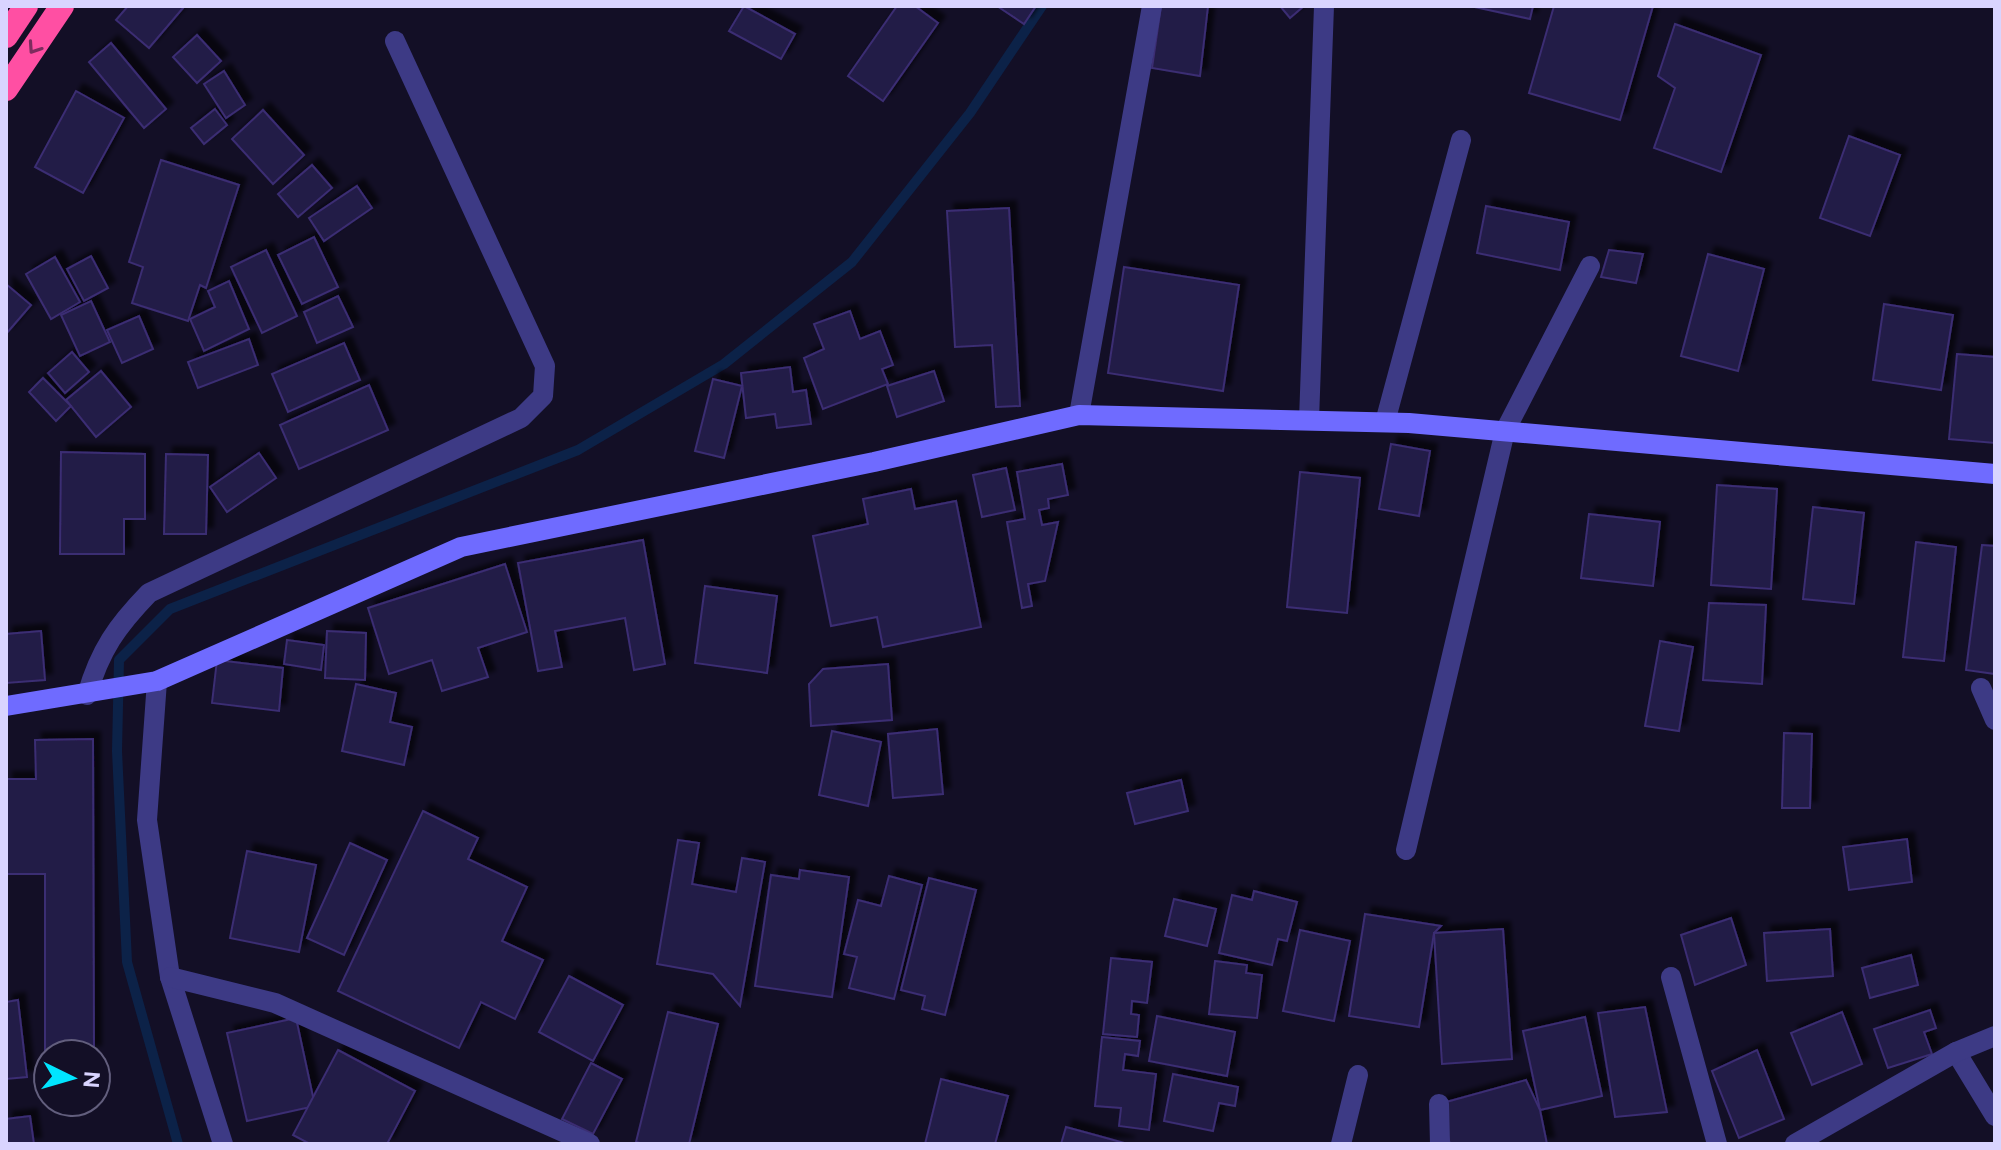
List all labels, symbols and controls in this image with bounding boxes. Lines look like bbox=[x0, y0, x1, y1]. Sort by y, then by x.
one-way arrow bbox=[29, 39, 44, 53]
north arrow bbox=[32, 1038, 112, 1118]
text: N bbox=[77, 1070, 106, 1089]

